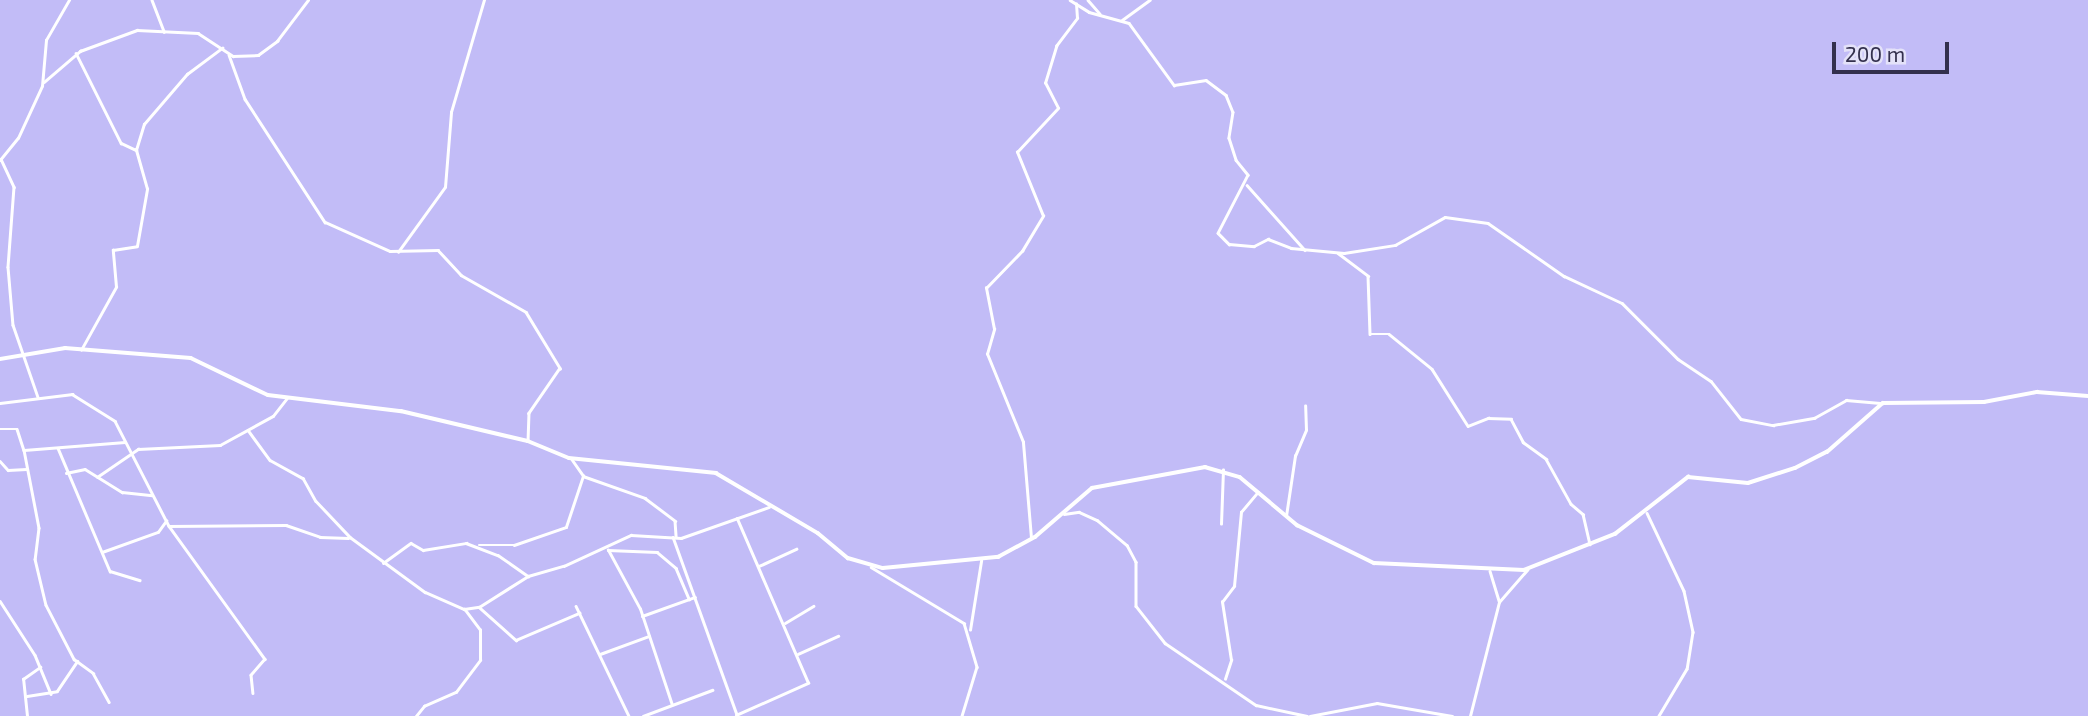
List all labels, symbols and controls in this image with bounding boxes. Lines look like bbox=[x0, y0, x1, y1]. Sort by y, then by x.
scale bar bbox=[1836, 28, 1953, 72]
text: 200 m bbox=[1845, 41, 1905, 66]

